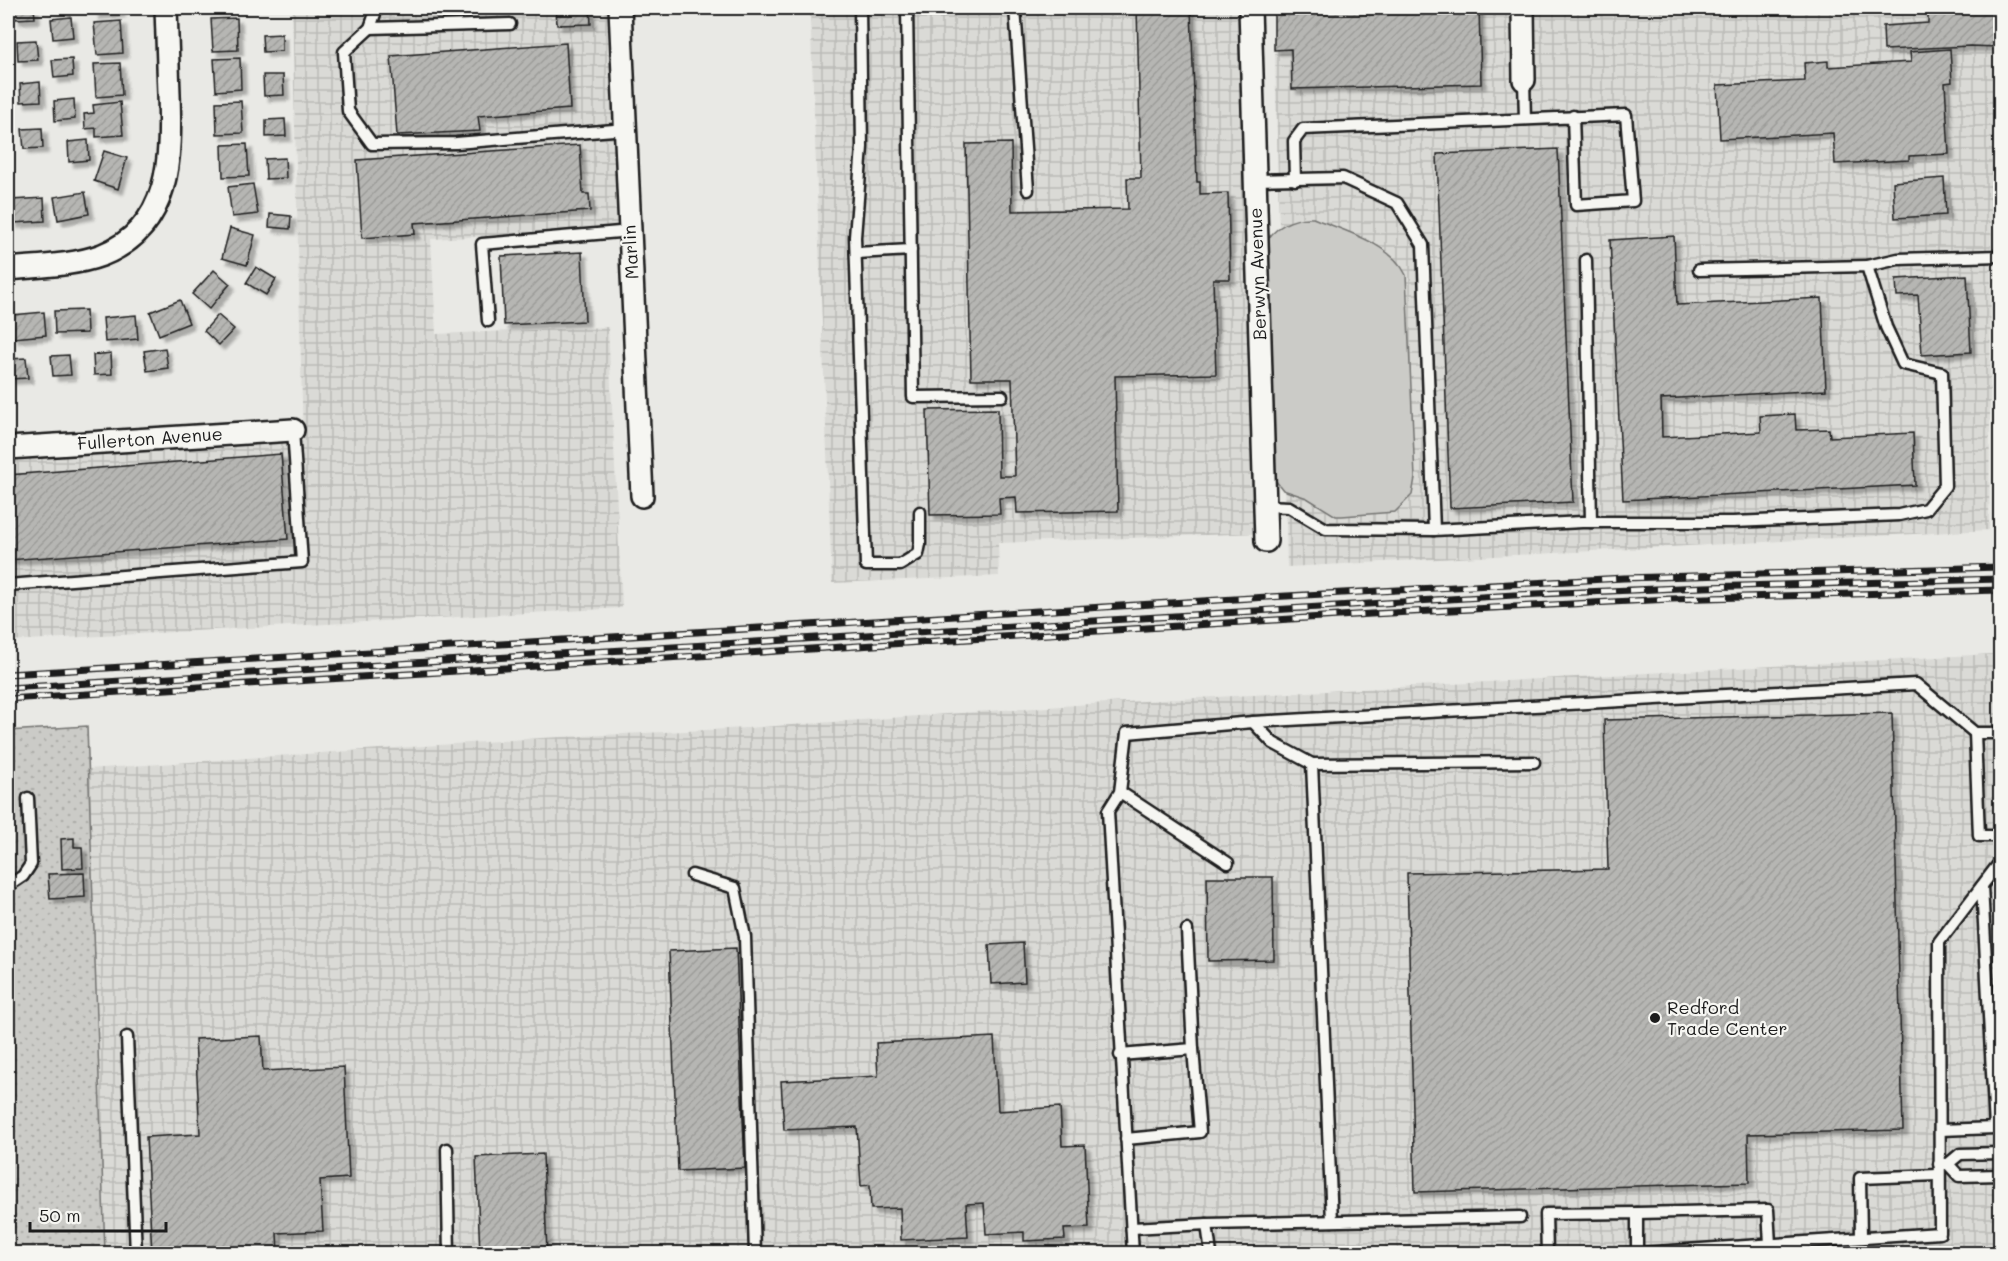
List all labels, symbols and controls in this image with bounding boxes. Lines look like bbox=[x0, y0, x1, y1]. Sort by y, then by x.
street label: Berwyn Avenue bbox=[1243, 207, 1271, 341]
street label: Marlin bbox=[617, 224, 643, 280]
street label: Fullerton Avenue bbox=[76, 421, 223, 455]
place label: Redford Trade Center bbox=[1667, 995, 1788, 1040]
marker: Redford Trade Center bbox=[1648, 1011, 1662, 1025]
scale bar bbox=[30, 1195, 166, 1233]
text: 50 m bbox=[39, 1203, 81, 1227]

